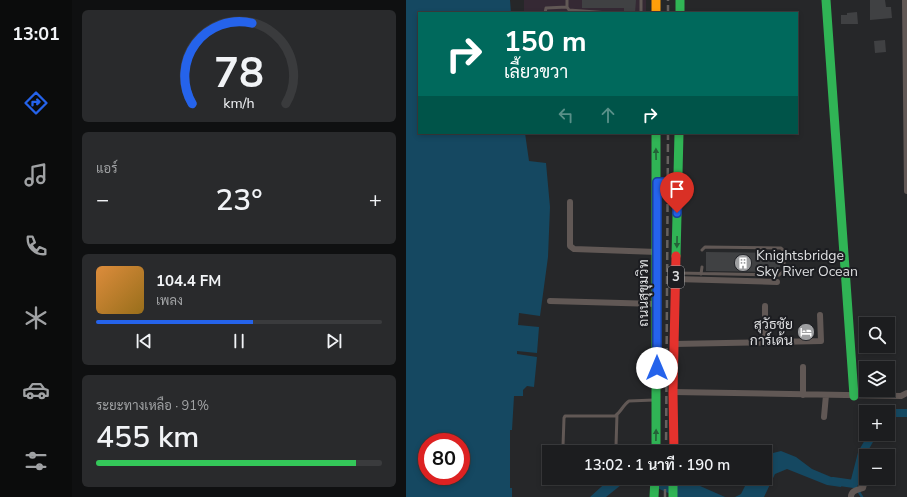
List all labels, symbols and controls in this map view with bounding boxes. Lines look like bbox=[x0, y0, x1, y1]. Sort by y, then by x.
text: 13:01 bbox=[12, 22, 60, 46]
text: 150 m bbox=[504, 23, 587, 61]
icon: right bbox=[438, 28, 490, 80]
text: 78 bbox=[214, 45, 264, 102]
text: เลี้ยวขวา bbox=[504, 60, 568, 84]
icon: directions bbox=[22, 89, 50, 117]
text: km/h bbox=[223, 93, 255, 112]
icon: left bbox=[555, 104, 577, 126]
icon: ahead bbox=[597, 104, 619, 126]
icon: right bbox=[639, 104, 661, 126]
one-way arrow bbox=[653, 147, 659, 160]
text: แอร์ bbox=[96, 160, 117, 178]
icon: music bbox=[22, 161, 50, 189]
pin bbox=[660, 172, 694, 213]
icon: arrive bbox=[666, 178, 688, 200]
text: 23° bbox=[215, 180, 263, 221]
text: − bbox=[96, 185, 109, 215]
text: + bbox=[369, 185, 382, 215]
icon: phone bbox=[22, 232, 50, 260]
one-way arrow bbox=[673, 236, 680, 248]
place label: Knightsbridge Sky River Ocean bbox=[756, 246, 858, 281]
building icon: Knightsbridge Sky River Ocean bbox=[733, 253, 753, 273]
street label: ถนนสุขุมวิท bbox=[634, 259, 653, 327]
road number: 3 bbox=[668, 266, 684, 288]
text: 104.4 FM bbox=[156, 271, 221, 291]
text: เพลง bbox=[156, 292, 183, 310]
icon: climate bbox=[22, 304, 50, 332]
place label: สุวัธชัย การ์เด้น bbox=[750, 315, 793, 350]
map controls bbox=[859, 317, 895, 485]
button: search bbox=[859, 317, 895, 353]
hotel icon: สุวัธชัย การ์เด้น bbox=[796, 322, 816, 342]
icon: previous bbox=[133, 330, 155, 352]
icon: pause bbox=[228, 330, 250, 352]
icon: next bbox=[323, 330, 345, 352]
position arrow bbox=[636, 347, 678, 389]
button: layers bbox=[859, 361, 895, 397]
icon: car bbox=[22, 376, 50, 404]
text: ระยะทางเหลือ · 91% bbox=[96, 397, 209, 415]
button: + bbox=[859, 405, 895, 441]
text: 455 km bbox=[96, 417, 199, 458]
one-way arrow bbox=[653, 428, 659, 441]
speed limit sign: 80 bbox=[418, 433, 470, 485]
icon: filters bbox=[22, 447, 50, 475]
button: − bbox=[859, 449, 895, 485]
text: 13:02 · 1 นาที · 190 m bbox=[584, 455, 730, 475]

